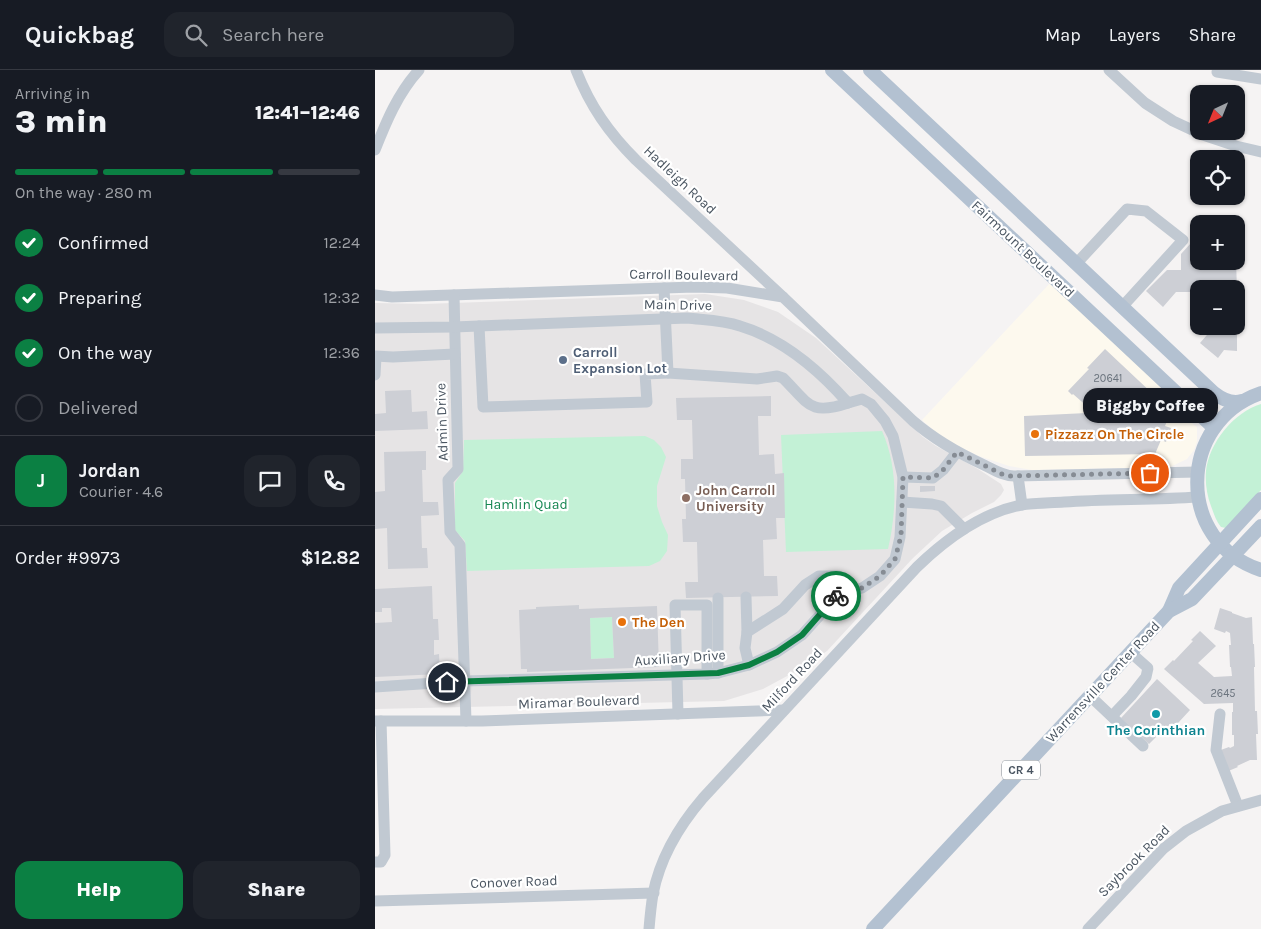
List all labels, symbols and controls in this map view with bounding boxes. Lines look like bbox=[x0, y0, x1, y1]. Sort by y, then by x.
search box bbox=[164, 12, 514, 57]
text: Quickbag bbox=[25, 21, 134, 49]
icon: search bbox=[182, 21, 210, 49]
text: Search here bbox=[222, 24, 324, 46]
text: Map bbox=[1045, 24, 1081, 46]
text: Layers bbox=[1109, 24, 1161, 46]
text: Share bbox=[1189, 24, 1236, 46]
text: Arriving in bbox=[15, 84, 90, 103]
north arrow bbox=[1190, 85, 1245, 140]
map controls bbox=[1190, 85, 1245, 335]
text: 12:41–12:46 bbox=[255, 102, 360, 124]
text: 3 min bbox=[15, 103, 108, 140]
street label: Hadleigh Road bbox=[640, 142, 720, 218]
button: locate bbox=[1190, 150, 1245, 205]
text: On the way · 280 m bbox=[15, 183, 152, 202]
street label: Fairmount Boulevard bbox=[968, 197, 1078, 301]
button: + bbox=[1190, 215, 1245, 270]
icon: check bbox=[15, 229, 43, 257]
text: Confirmed bbox=[58, 232, 149, 254]
text: 12:24 bbox=[324, 233, 360, 252]
street label: Carroll Boulevard bbox=[629, 266, 739, 284]
button: − bbox=[1190, 280, 1245, 335]
icon: check bbox=[15, 284, 43, 312]
text: Preparing bbox=[58, 287, 141, 309]
text: 12:32 bbox=[323, 288, 360, 307]
street label: Main Drive bbox=[644, 296, 712, 314]
icon: check bbox=[15, 339, 43, 367]
text: On the way bbox=[58, 342, 152, 364]
text: 12:36 bbox=[323, 343, 360, 362]
place label: Carroll Expansion Lot bbox=[573, 344, 667, 377]
marker: Carroll Expansion Lot bbox=[557, 354, 569, 366]
house number: 20641 bbox=[1094, 372, 1122, 385]
street label: Admin Drive bbox=[432, 383, 452, 461]
callout: Biggby Coffee bbox=[1083, 388, 1217, 423]
text: Biggby Coffee bbox=[1096, 396, 1205, 415]
text: Delivered bbox=[58, 397, 138, 419]
place label: Pizzazz On The Circle bbox=[1045, 426, 1184, 443]
marker: Pizzazz On The Circle bbox=[1029, 428, 1041, 440]
pin bbox=[1129, 452, 1171, 494]
button: chat bbox=[244, 455, 296, 507]
button: phone bbox=[308, 455, 360, 507]
icon: bag bbox=[1136, 459, 1164, 487]
text: Jordan bbox=[79, 460, 140, 482]
text: J bbox=[37, 470, 45, 492]
text: Courier · 4.6 bbox=[79, 482, 163, 501]
place label: John Carroll University bbox=[696, 482, 776, 515]
marker: John Carroll University bbox=[680, 492, 692, 504]
park label: Hamlin Quad bbox=[484, 496, 568, 513]
text: Order #9973 bbox=[15, 547, 121, 569]
text: $12.82 bbox=[301, 547, 360, 569]
courier bbox=[811, 571, 861, 621]
icon: bike bbox=[822, 582, 850, 610]
place label: The Den bbox=[632, 614, 685, 631]
marker: The Den bbox=[616, 616, 628, 628]
street label: Warrensville Center Road bbox=[1042, 618, 1164, 746]
street label: Milford Road bbox=[758, 644, 826, 716]
street label: Auxiliary Drive bbox=[634, 646, 726, 670]
pin bbox=[426, 661, 468, 703]
icon: home bbox=[433, 668, 461, 696]
house number: 2645 bbox=[1210, 687, 1236, 700]
street label: Miramar Boulevard bbox=[518, 691, 640, 713]
marker: The Corinthian bbox=[1150, 708, 1162, 720]
place label: The Corinthian bbox=[1107, 722, 1205, 739]
road number: CR 4 bbox=[1002, 760, 1040, 780]
street label: Saybrook Road bbox=[1094, 821, 1174, 901]
button: Help bbox=[15, 861, 183, 919]
button: Share bbox=[193, 861, 360, 919]
street label: Conover Road bbox=[470, 872, 558, 892]

